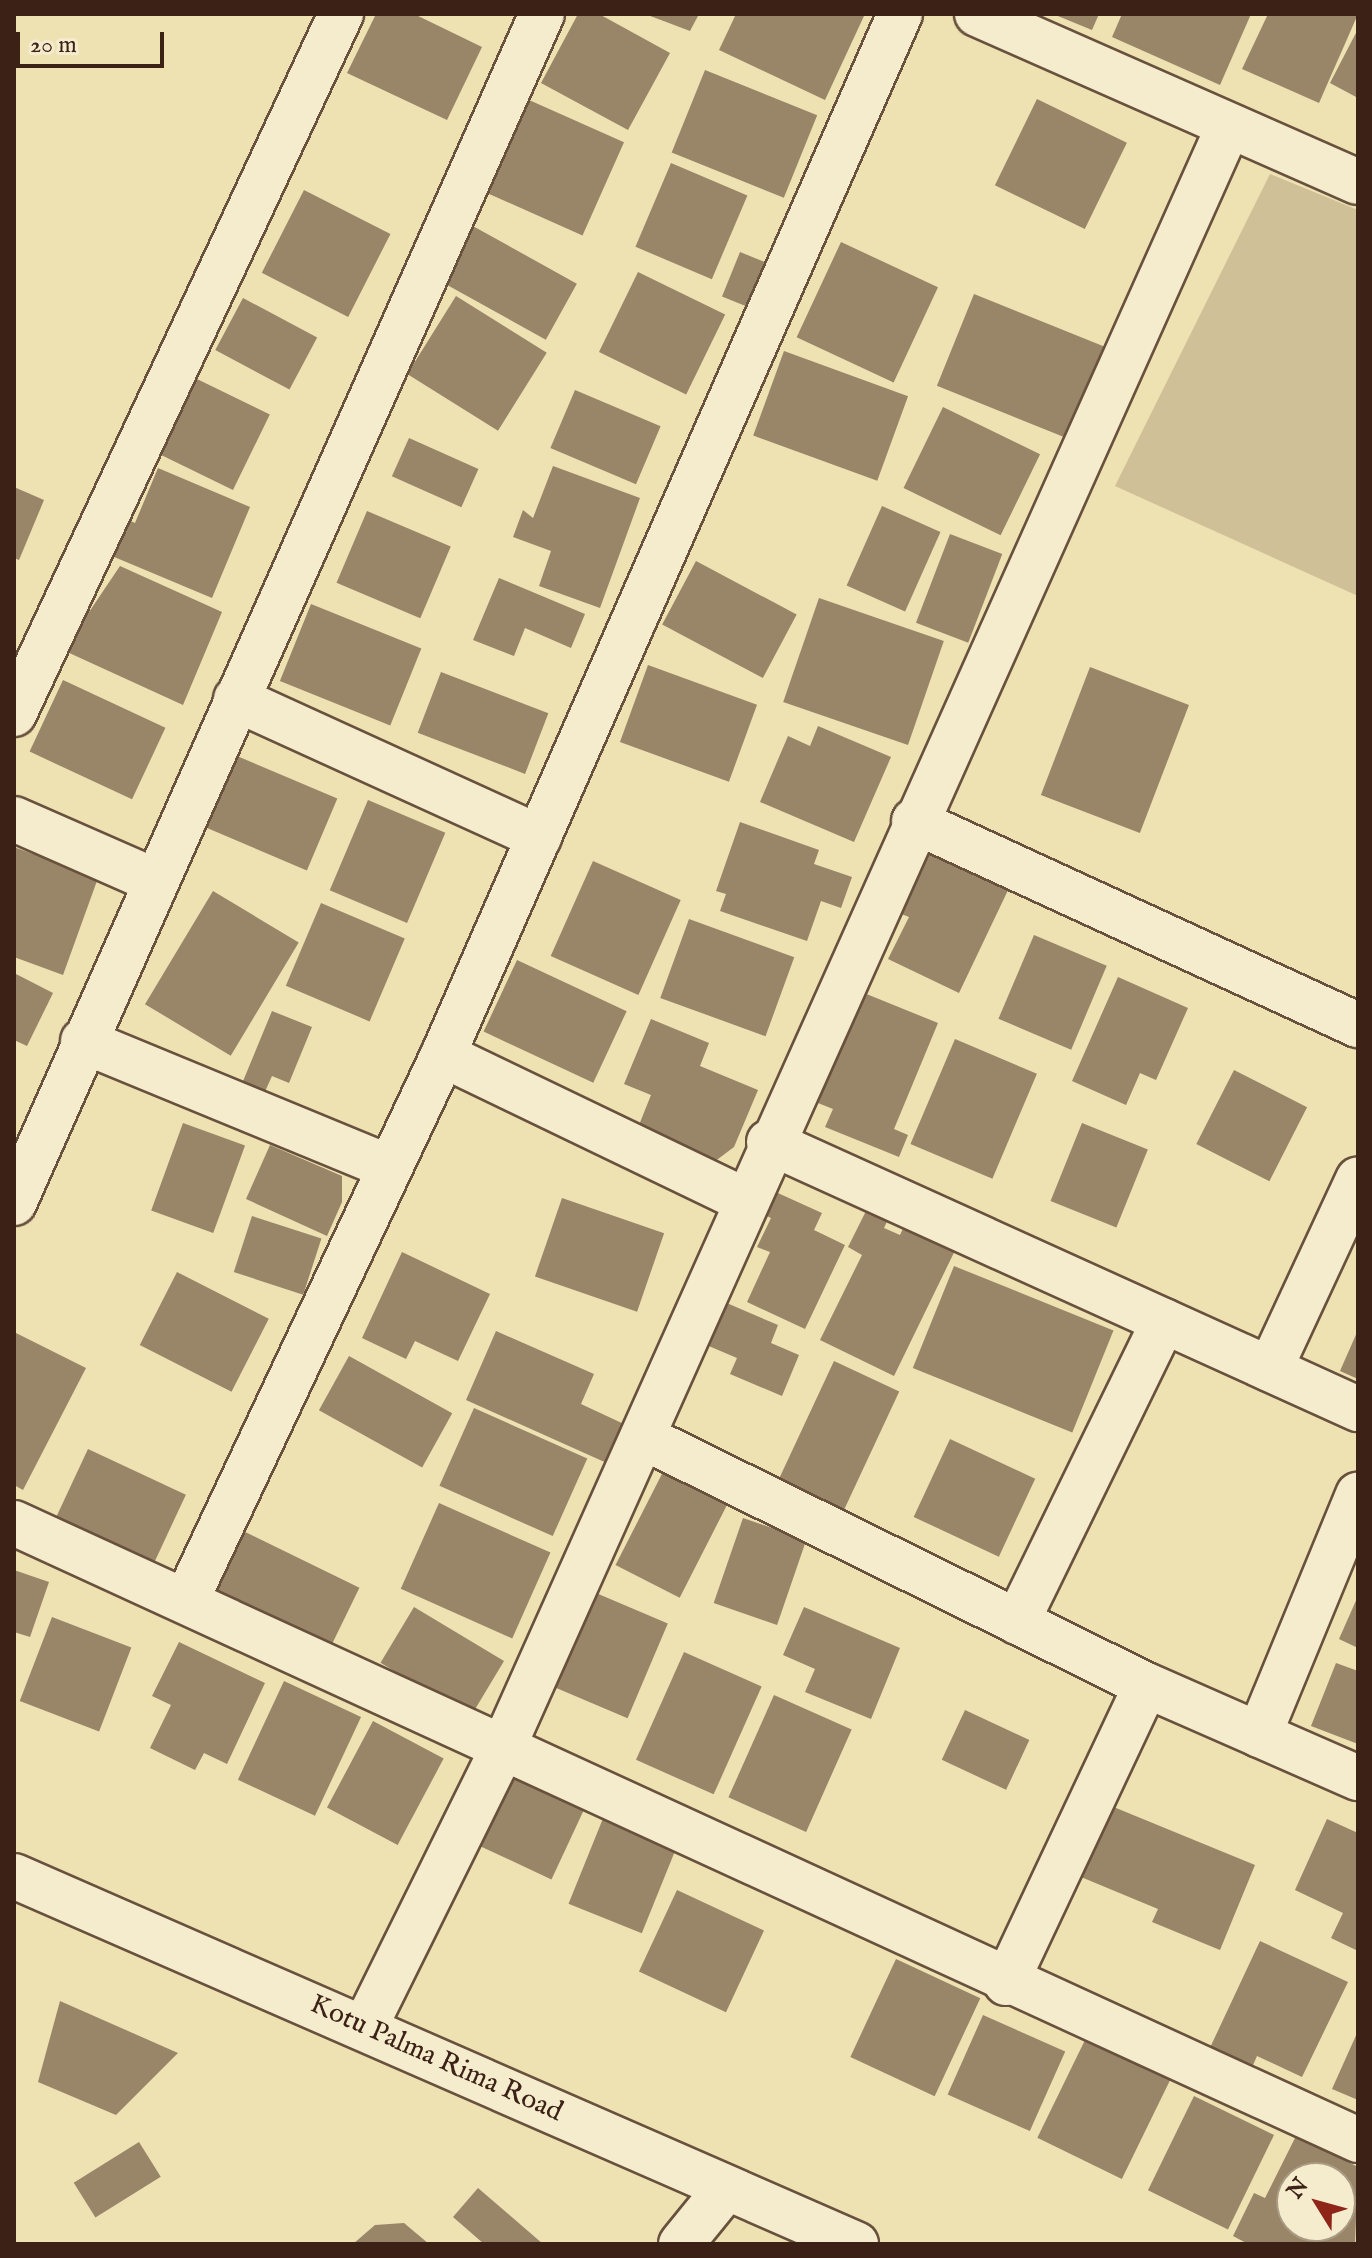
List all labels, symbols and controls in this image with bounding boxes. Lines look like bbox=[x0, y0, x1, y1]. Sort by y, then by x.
scale bar bbox=[20, 16, 168, 66]
text: 20 m bbox=[30, 30, 77, 61]
street label: Kotu Palma Rima Road bbox=[305, 1988, 567, 2130]
north arrow bbox=[1276, 2162, 1356, 2242]
text: N bbox=[1282, 2173, 1315, 2205]

